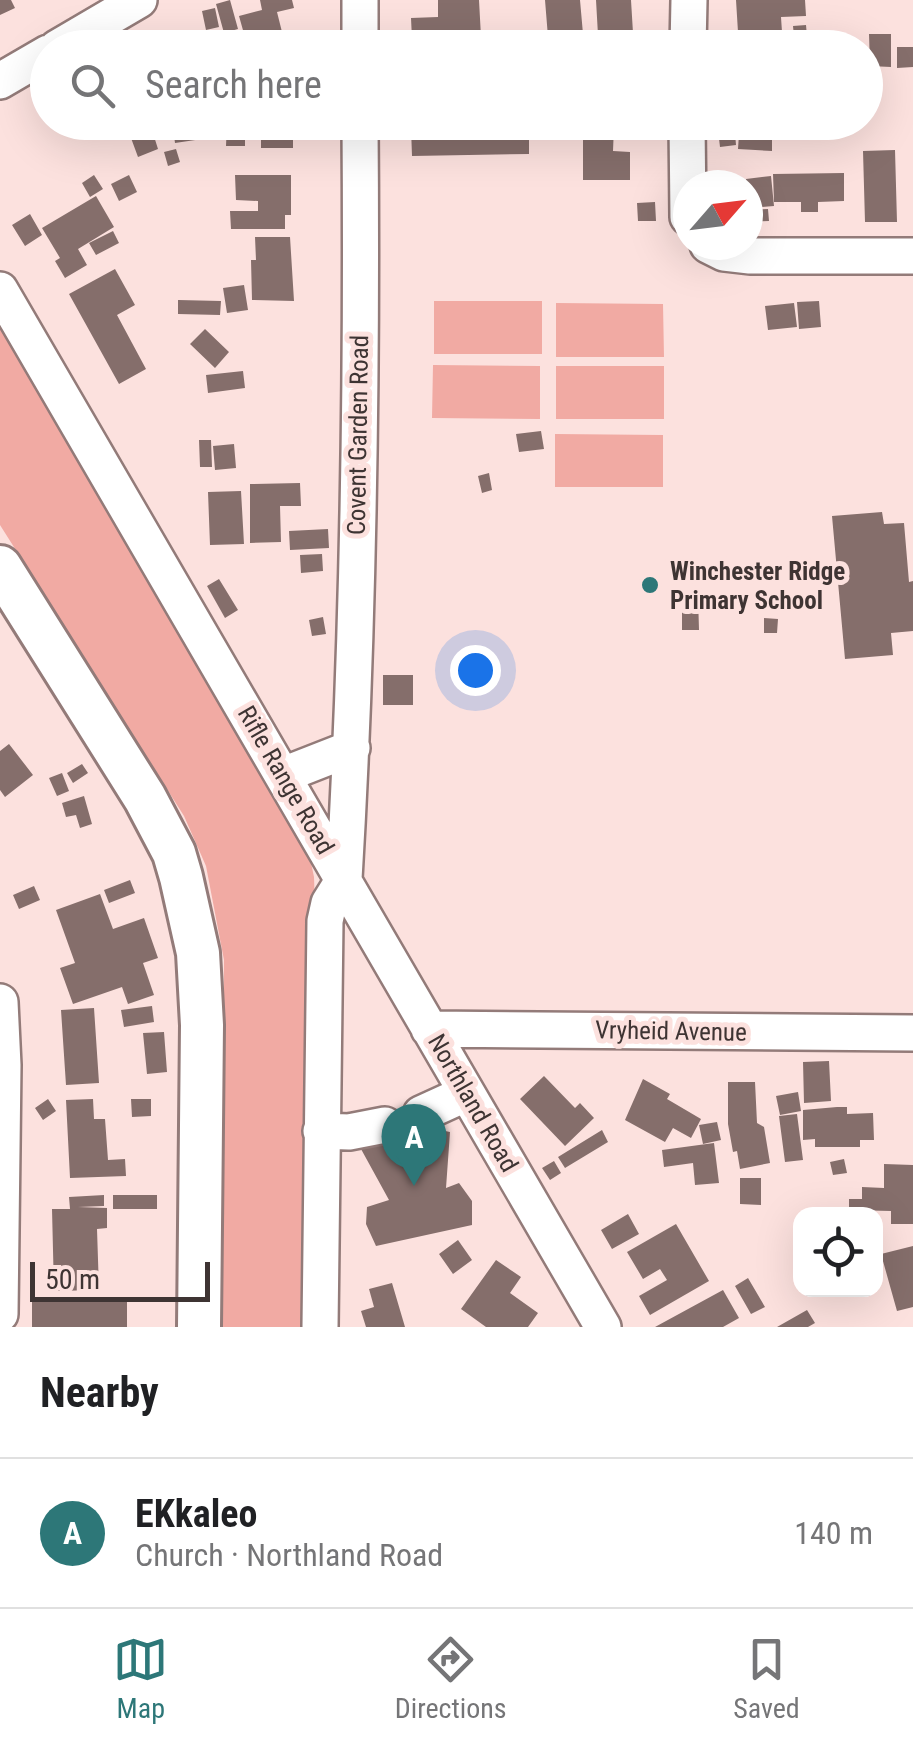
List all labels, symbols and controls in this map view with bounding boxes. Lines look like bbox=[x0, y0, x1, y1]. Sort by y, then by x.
search box bbox=[30, 30, 883, 140]
icon: search bbox=[65, 58, 120, 113]
text: Search here bbox=[145, 63, 322, 107]
north arrow bbox=[673, 170, 763, 260]
street label: Covent Garden Road bbox=[342, 335, 374, 535]
place label: Winchester Ridge Primary School bbox=[670, 557, 845, 615]
marker: Winchester Ridge Primary School bbox=[639, 574, 661, 596]
your location bbox=[450, 645, 501, 696]
street label: Rifle Range Road bbox=[232, 701, 340, 859]
street label: Vryheid Avenue bbox=[595, 1015, 747, 1047]
street label: Northland Road bbox=[422, 1029, 524, 1177]
pin: A bbox=[382, 1104, 446, 1186]
map controls bbox=[793, 1207, 883, 1297]
button: locate bbox=[793, 1207, 883, 1297]
scale bar bbox=[30, 1257, 210, 1302]
text: 50 m bbox=[45, 1263, 100, 1296]
text: Nearby bbox=[40, 1368, 159, 1417]
text: EKkaleo bbox=[135, 1492, 257, 1536]
text: A bbox=[63, 1514, 82, 1552]
text: 140 m bbox=[794, 1514, 873, 1552]
text: Church · Northland Road bbox=[135, 1536, 443, 1574]
tab: Map bbox=[113, 1632, 168, 1725]
tab: Directions bbox=[395, 1632, 507, 1725]
tab: Saved bbox=[733, 1632, 800, 1725]

